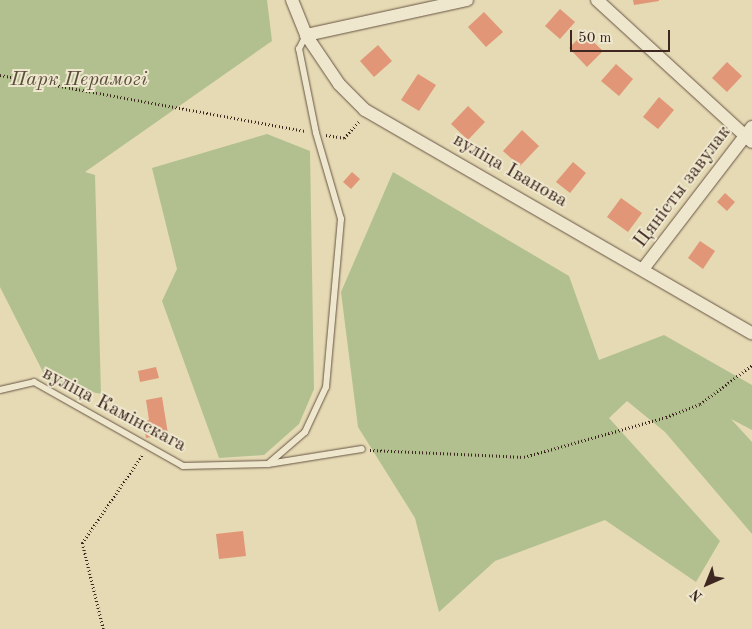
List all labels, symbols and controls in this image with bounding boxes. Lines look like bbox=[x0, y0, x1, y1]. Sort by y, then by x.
scale bar bbox=[572, 20, 672, 52]
text: 50 m bbox=[578, 31, 612, 46]
park label: Парк Перамогі bbox=[11, 68, 147, 92]
street label: Цяністы завулак bbox=[629, 121, 737, 253]
street label: вуліца Іванова bbox=[448, 128, 572, 214]
street label: вуліца Камінскага bbox=[38, 362, 190, 458]
north arrow bbox=[682, 559, 732, 609]
text: N bbox=[688, 586, 705, 604]

